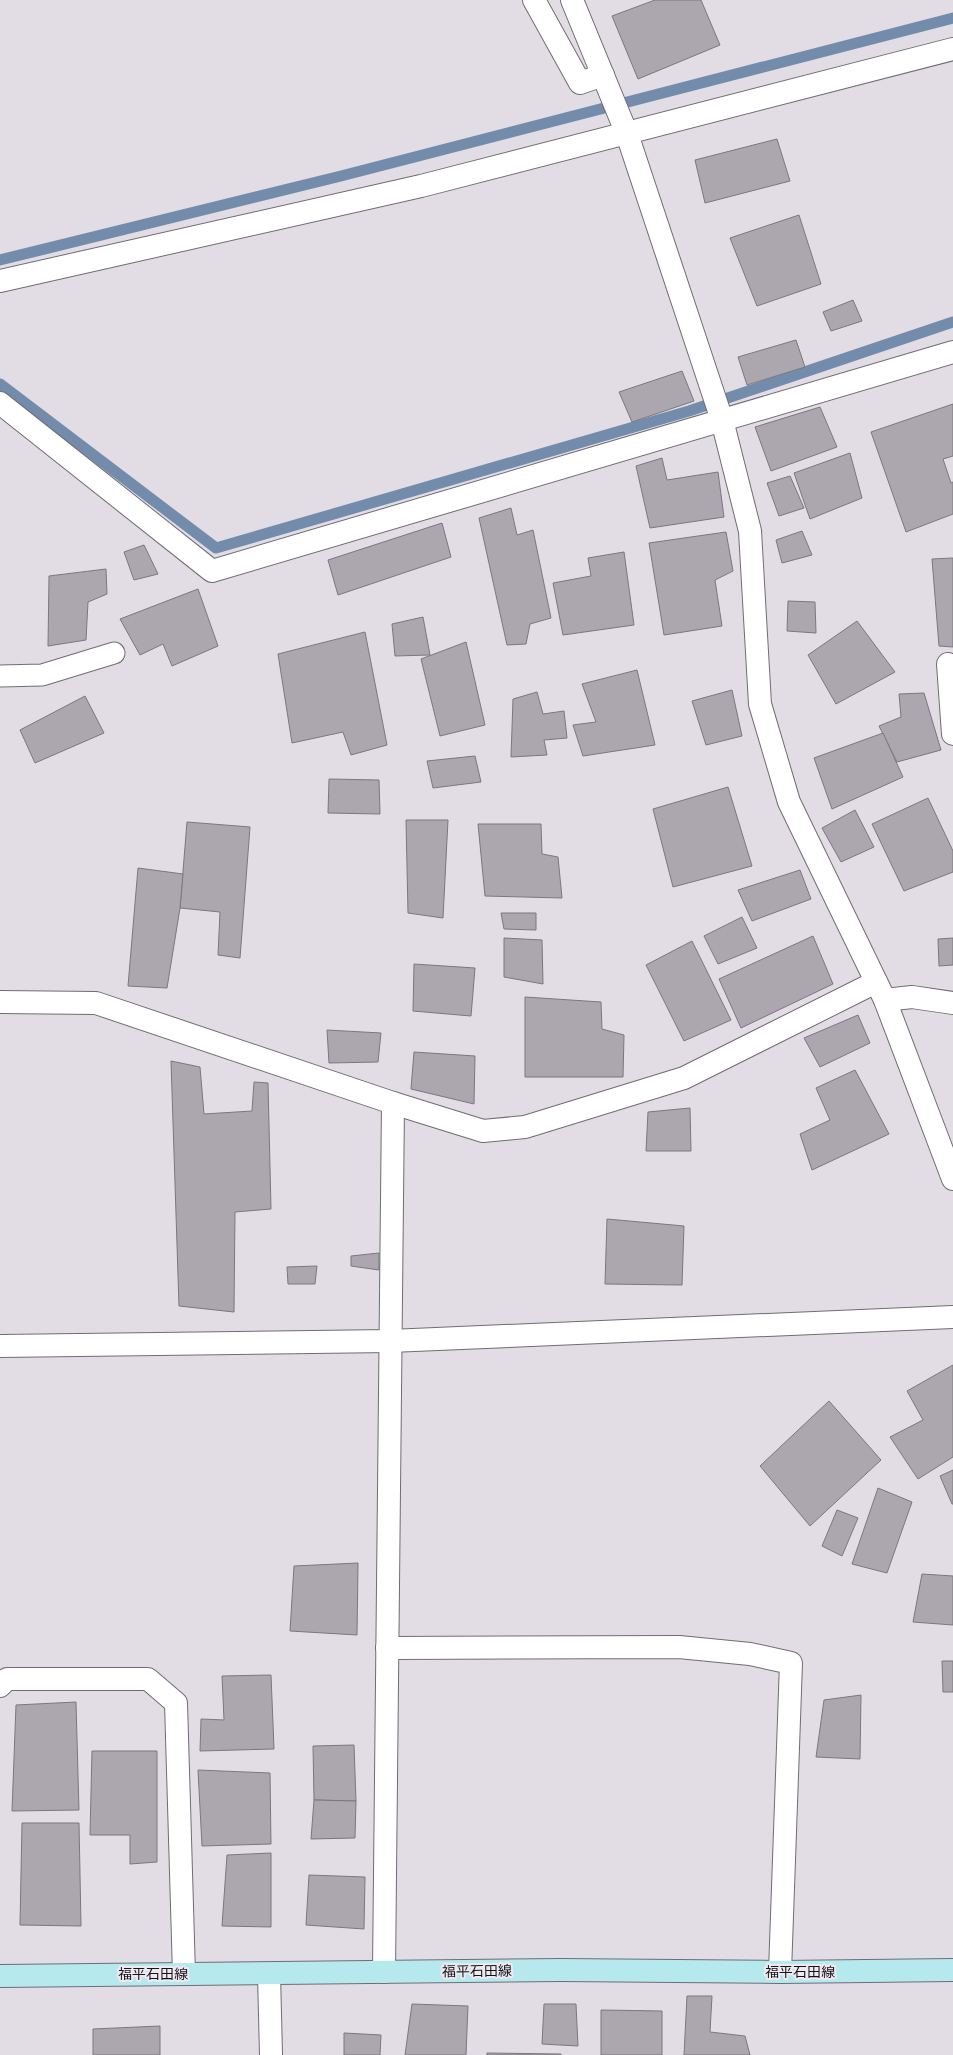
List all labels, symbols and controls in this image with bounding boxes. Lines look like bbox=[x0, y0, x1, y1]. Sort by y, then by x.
street label: 福平石田線 bbox=[442, 1962, 512, 1980]
street label: 福平石田線 bbox=[765, 1964, 835, 1980]
street label: 福平石田線 bbox=[118, 1966, 188, 1982]

